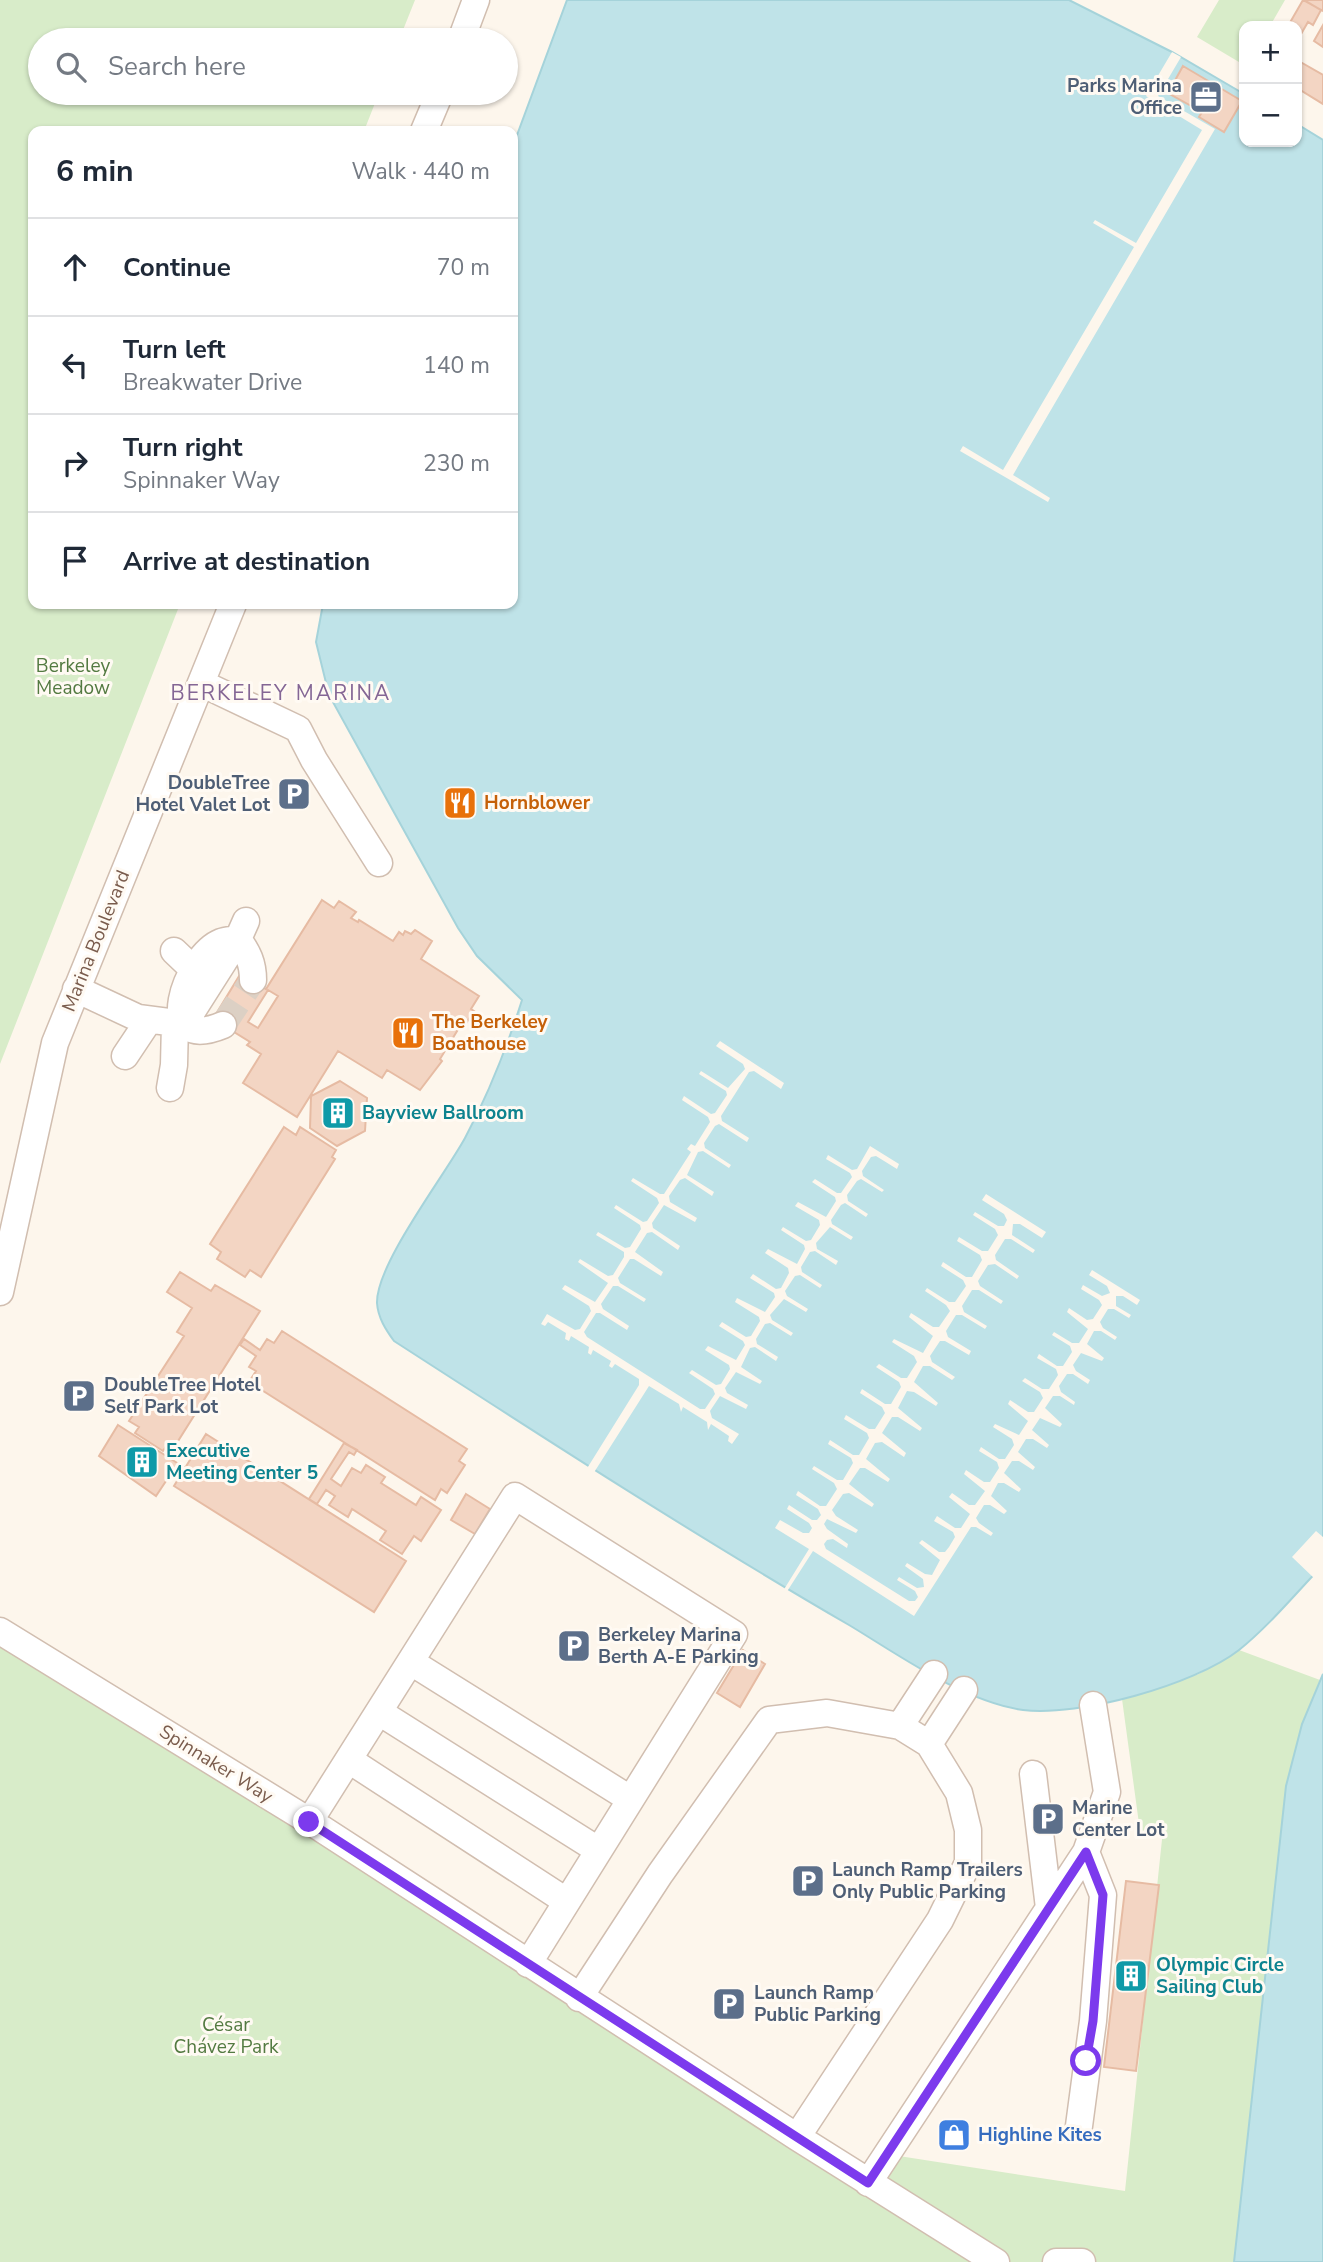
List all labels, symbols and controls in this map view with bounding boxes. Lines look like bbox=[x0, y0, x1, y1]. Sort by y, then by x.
map controls bbox=[1239, 21, 1302, 147]
button: + bbox=[1239, 21, 1302, 84]
search box bbox=[28, 28, 518, 105]
icon: search bbox=[52, 48, 90, 86]
text: Search here bbox=[108, 49, 246, 84]
place label: Parks Marina Office bbox=[1067, 73, 1182, 121]
office icon: Parks Marina Office bbox=[1187, 78, 1225, 116]
button: − bbox=[1239, 84, 1302, 147]
text: 6 min bbox=[56, 151, 134, 192]
text: Walk · 440 m bbox=[351, 156, 490, 187]
icon: ahead bbox=[56, 248, 94, 286]
text: Continue bbox=[123, 250, 231, 285]
text: 70 m bbox=[437, 252, 490, 283]
text: Turn left bbox=[123, 332, 226, 367]
icon: left bbox=[56, 346, 94, 384]
text: 140 m bbox=[423, 350, 490, 381]
text: Breakwater Drive bbox=[123, 367, 302, 398]
text: Turn right bbox=[123, 430, 242, 465]
icon: right bbox=[56, 444, 94, 482]
text: 230 m bbox=[423, 448, 490, 479]
text: Spinnaker Way bbox=[123, 465, 280, 496]
icon: arrive bbox=[56, 542, 94, 580]
text: Arrive at destination bbox=[123, 544, 370, 579]
park label: Berkeley Meadow bbox=[36, 653, 110, 701]
district label: BERKELEY MARINA bbox=[171, 679, 391, 707]
place label: DoubleTree Hotel Valet Lot bbox=[136, 770, 271, 818]
parking icon: DoubleTree Hotel Valet Lot bbox=[275, 775, 313, 813]
restaurant icon: Hornblower bbox=[441, 784, 479, 822]
place label: Hornblower bbox=[484, 790, 591, 816]
street label: Marina Boulevard bbox=[56, 866, 136, 1016]
place label: The Berkeley Boathouse bbox=[432, 1009, 549, 1057]
restaurant icon: The Berkeley Boathouse bbox=[389, 1014, 427, 1052]
building icon: Bayview Ballroom bbox=[319, 1094, 357, 1132]
place label: Bayview Ballroom bbox=[362, 1100, 524, 1126]
place label: DoubleTree Hotel Self Park Lot bbox=[104, 1372, 261, 1420]
parking icon: DoubleTree Hotel Self Park Lot bbox=[60, 1377, 98, 1415]
place label: Executive Meeting Center 5 bbox=[166, 1438, 318, 1486]
building icon: Executive Meeting Center 5 bbox=[123, 1443, 161, 1481]
place label: Berkeley Marina Berth A-E Parking bbox=[598, 1622, 759, 1670]
parking icon: Berkeley Marina Berth A-E Parking bbox=[555, 1627, 593, 1665]
street label: Spinnaker Way bbox=[154, 1719, 278, 1809]
place label: Marine Center Lot bbox=[1072, 1795, 1165, 1843]
parking icon: Marine Center Lot bbox=[1029, 1800, 1067, 1838]
route end bbox=[293, 1806, 324, 1837]
place label: Launch Ramp Trailers Only Public Parking bbox=[832, 1857, 1023, 1905]
parking icon: Launch Ramp Trailers Only Public Parking bbox=[789, 1862, 827, 1900]
place label: Olympic Circle Sailing Club bbox=[1156, 1952, 1284, 2000]
building icon: Olympic Circle Sailing Club bbox=[1112, 1957, 1150, 1995]
place label: Launch Ramp Public Parking bbox=[754, 1980, 881, 2028]
parking icon: Launch Ramp Public Parking bbox=[710, 1985, 748, 2023]
park label: César Chávez Park bbox=[174, 2012, 279, 2060]
route start bbox=[1070, 2045, 1101, 2076]
shop icon: Highline Kites bbox=[935, 2116, 973, 2154]
place label: Highline Kites bbox=[978, 2122, 1102, 2148]

